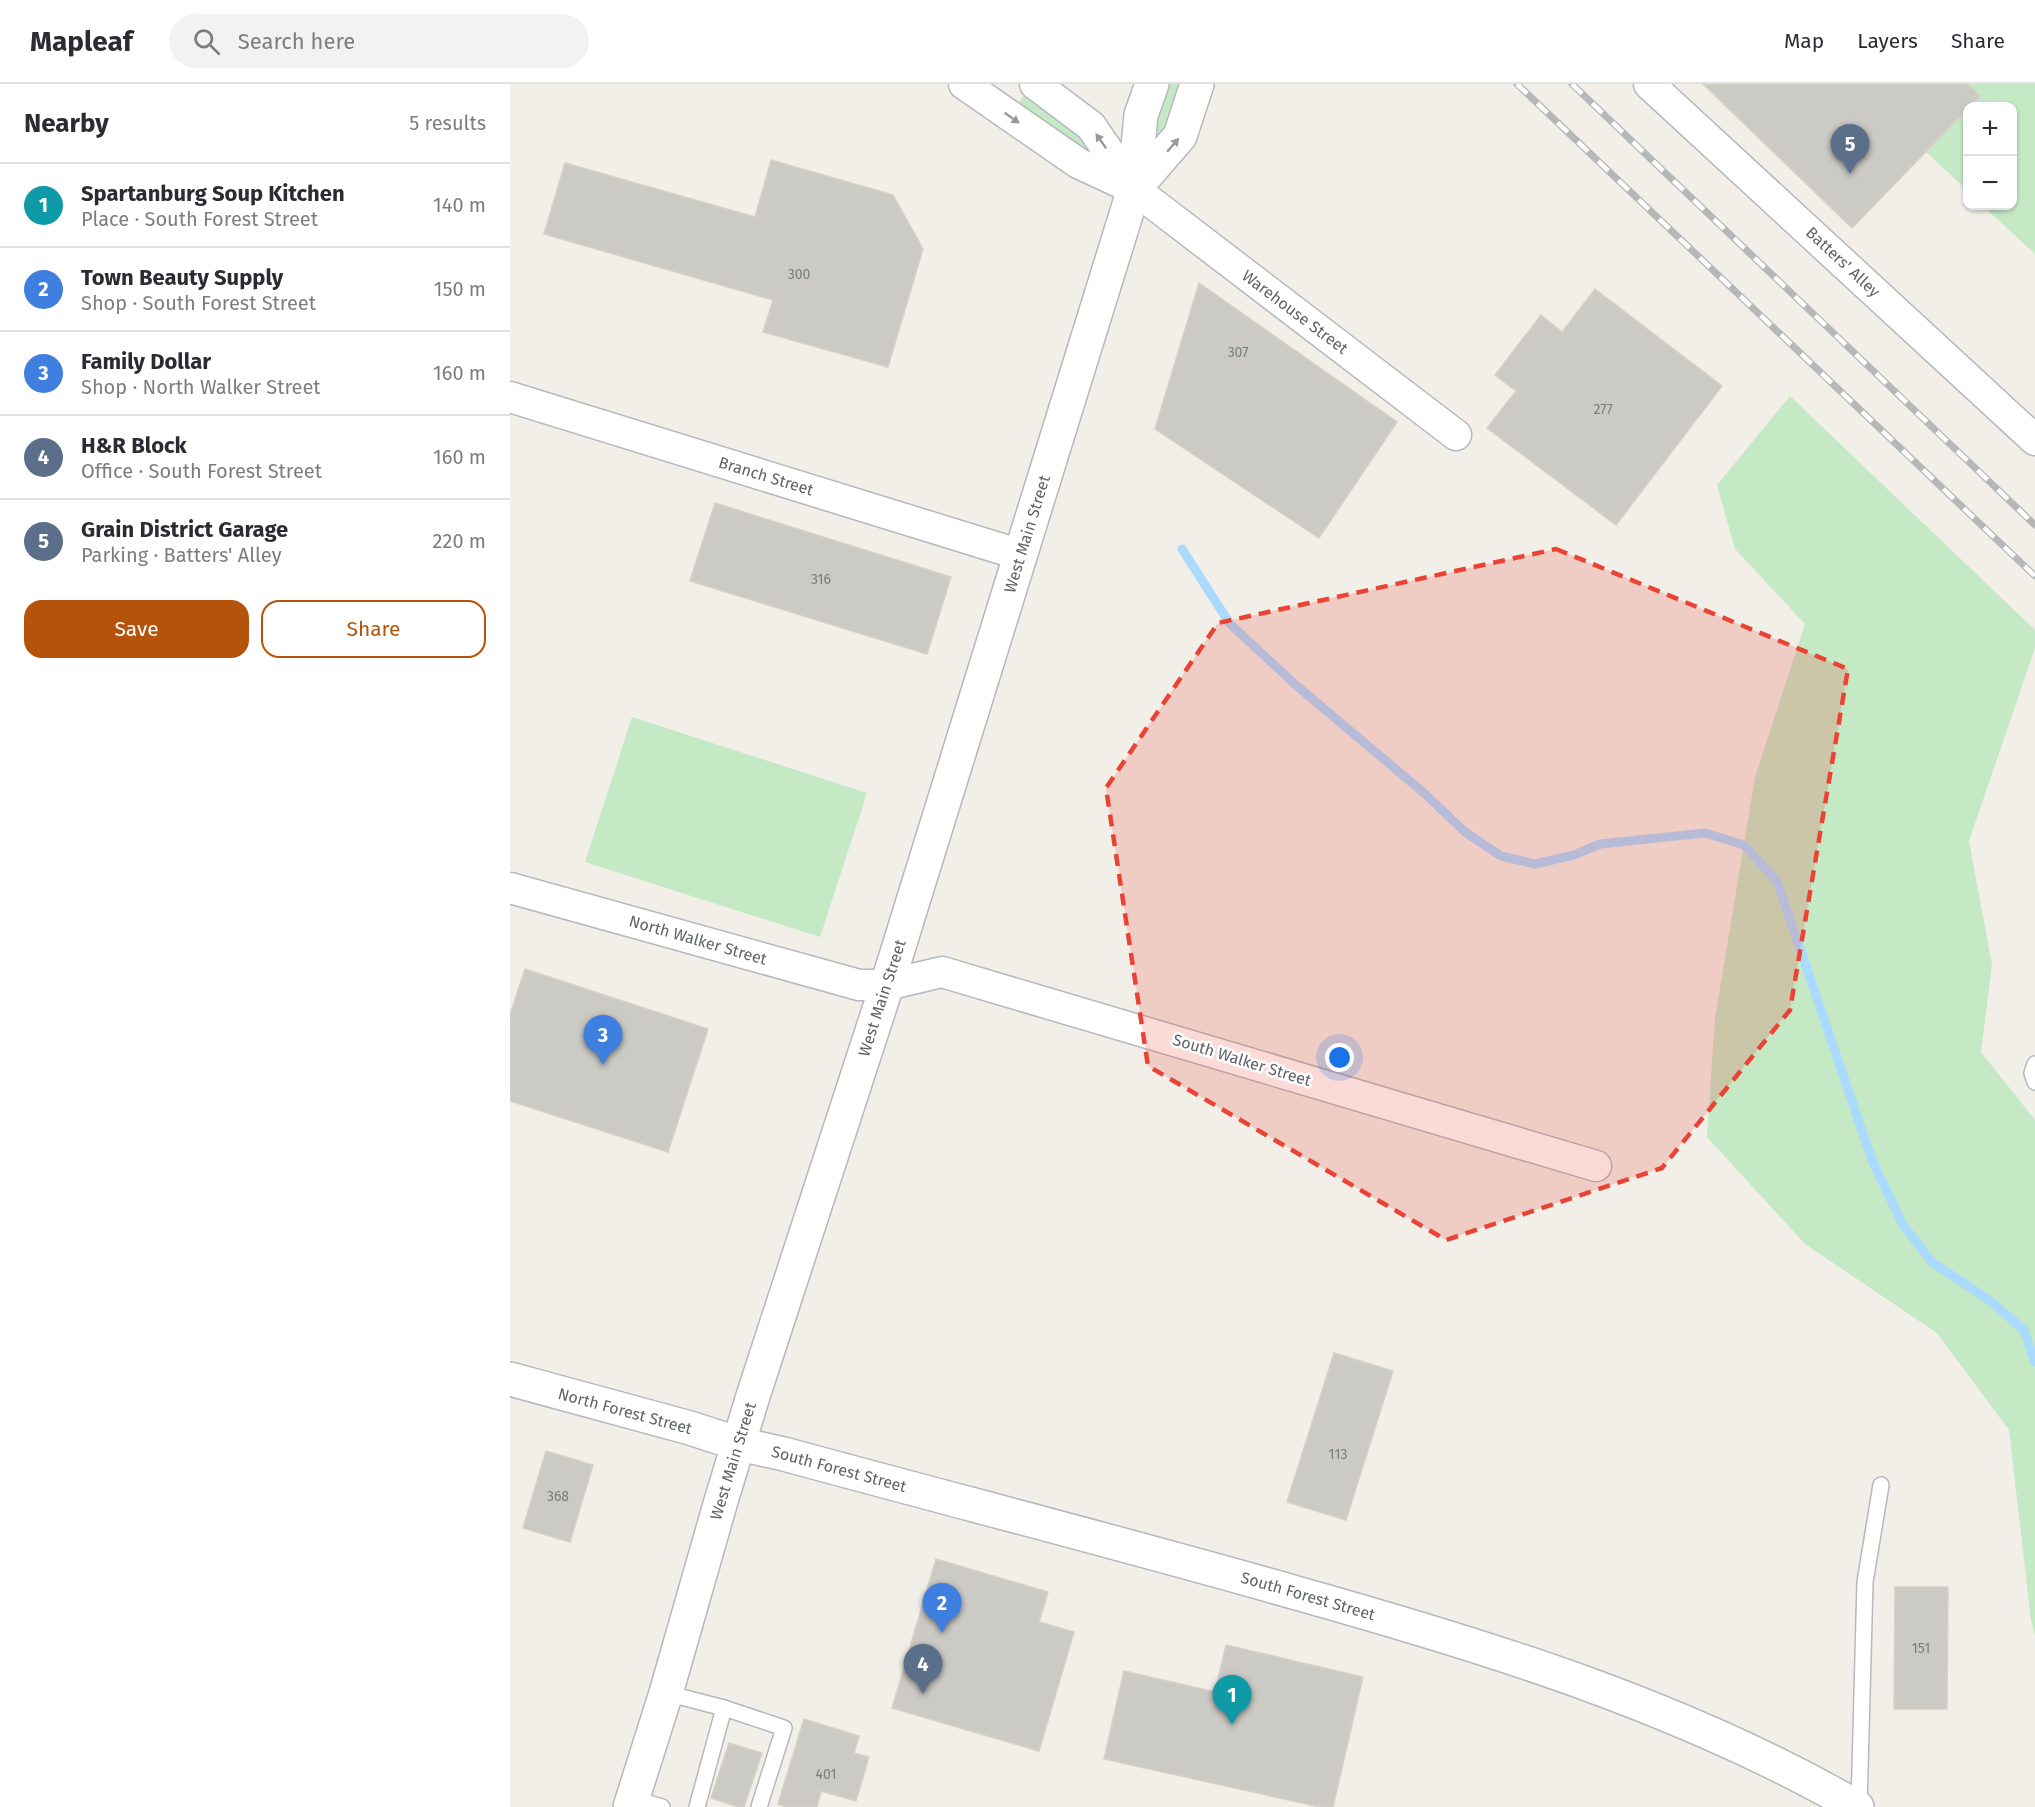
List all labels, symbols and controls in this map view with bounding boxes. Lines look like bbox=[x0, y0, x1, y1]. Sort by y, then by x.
search box bbox=[169, 14, 589, 68]
text: Mapleaf bbox=[30, 25, 133, 58]
icon: search bbox=[190, 25, 223, 58]
text: Search here bbox=[238, 28, 355, 55]
text: Map bbox=[1784, 28, 1824, 54]
text: Layers bbox=[1857, 28, 1918, 54]
text: Share bbox=[1951, 28, 2005, 54]
map controls bbox=[1963, 102, 2017, 210]
button: + bbox=[1963, 102, 2017, 156]
text: Nearby bbox=[24, 108, 109, 139]
text: 5 results bbox=[409, 111, 486, 135]
one-way arrow bbox=[1004, 112, 1020, 124]
pin: 5 bbox=[1830, 124, 1870, 174]
one-way arrow bbox=[1095, 133, 1107, 149]
one-way arrow bbox=[1166, 138, 1179, 153]
button: − bbox=[1963, 156, 2017, 210]
text: Spartanburg Soup Kitchen bbox=[81, 180, 345, 207]
text: 1 bbox=[39, 193, 48, 217]
text: 140 m bbox=[433, 193, 486, 217]
text: Place · South Forest Street bbox=[81, 207, 318, 231]
street label: Batters' Alley bbox=[1802, 223, 1884, 301]
text: Town Beauty Supply bbox=[81, 264, 283, 291]
house number: 300 bbox=[788, 266, 810, 283]
street label: Warehouse Street bbox=[1238, 266, 1352, 358]
text: 2 bbox=[38, 277, 49, 301]
text: 150 m bbox=[434, 277, 486, 301]
text: Shop · South Forest Street bbox=[81, 291, 316, 315]
house number: 307 bbox=[1228, 344, 1248, 361]
text: Family Dollar bbox=[81, 348, 211, 375]
text: 3 bbox=[38, 361, 49, 385]
text: 160 m bbox=[433, 361, 486, 385]
text: Shop · North Walker Street bbox=[81, 375, 321, 399]
house number: 277 bbox=[1593, 401, 1613, 418]
text: H&R Block bbox=[81, 432, 187, 459]
text: 4 bbox=[38, 445, 49, 469]
text: 160 m bbox=[433, 445, 486, 469]
street label: Branch Street bbox=[716, 453, 816, 499]
text: Office · South Forest Street bbox=[81, 459, 322, 483]
street label: West Main Street bbox=[1000, 473, 1054, 595]
text: Grain District Garage bbox=[81, 516, 288, 543]
text: 5 bbox=[38, 529, 49, 553]
text: 220 m bbox=[433, 529, 486, 553]
text: Parking · Batters' Alley bbox=[81, 543, 281, 567]
house number: 316 bbox=[811, 571, 831, 588]
button: Save bbox=[24, 600, 249, 658]
button: Share bbox=[261, 600, 486, 658]
street label: North Walker Street bbox=[627, 911, 769, 969]
street label: West Main Street bbox=[854, 937, 910, 1059]
pin: 3 bbox=[584, 1016, 622, 1065]
street label: South Walker Street bbox=[1171, 1030, 1314, 1090]
your location bbox=[1325, 1043, 1354, 1072]
street label: North Forest Street bbox=[556, 1384, 694, 1438]
street label: West Main Street bbox=[706, 1400, 760, 1522]
street label: South Forest Street bbox=[770, 1442, 909, 1496]
house number: 113 bbox=[1329, 1446, 1347, 1463]
house number: 368 bbox=[547, 1488, 569, 1505]
street label: South Forest Street bbox=[1239, 1568, 1378, 1624]
pin: 2 bbox=[922, 1584, 962, 1633]
house number: 151 bbox=[1912, 1640, 1930, 1657]
pin: 4 bbox=[904, 1644, 942, 1694]
pin: 1 bbox=[1212, 1676, 1252, 1725]
house number: 401 bbox=[816, 1766, 836, 1783]

